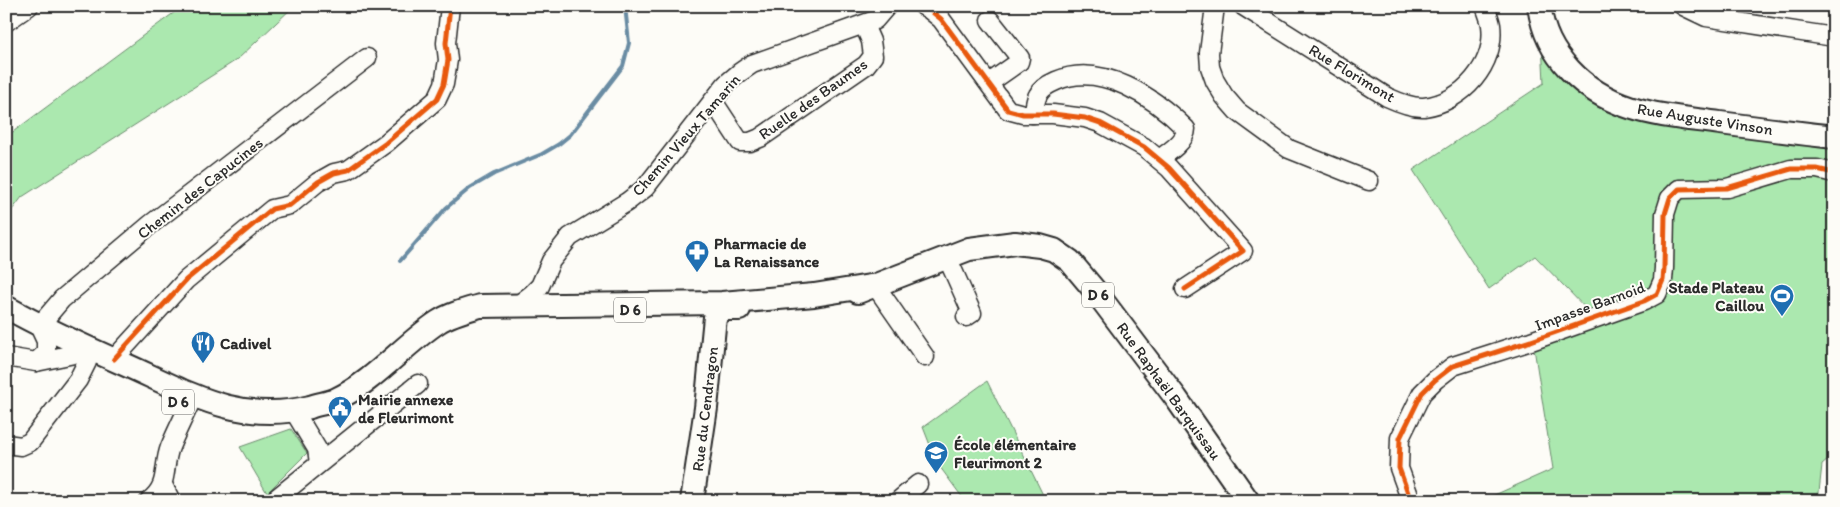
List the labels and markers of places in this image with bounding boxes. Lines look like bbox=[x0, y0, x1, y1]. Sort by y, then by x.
place label: Pharmacie de La Renaissance bbox=[714, 234, 819, 271]
pharmacy icon: Pharmacie de La Renaissance bbox=[684, 239, 710, 273]
place label: Stade Plateau Caillou bbox=[1669, 278, 1764, 315]
sports icon: Stade Plateau Caillou bbox=[1769, 283, 1795, 317]
restaurant icon: Cadivel bbox=[190, 330, 216, 364]
place label: Cadivel bbox=[220, 334, 272, 353]
place label: Mairie annexe de Fleurimont bbox=[358, 390, 454, 427]
public building icon: Mairie annexe de Fleurimont bbox=[327, 395, 353, 429]
place label: École élémentaire Fleurimont 2 bbox=[954, 435, 1077, 472]
school or university icon: École élémentaire Fleurimont 2 bbox=[923, 440, 949, 474]

